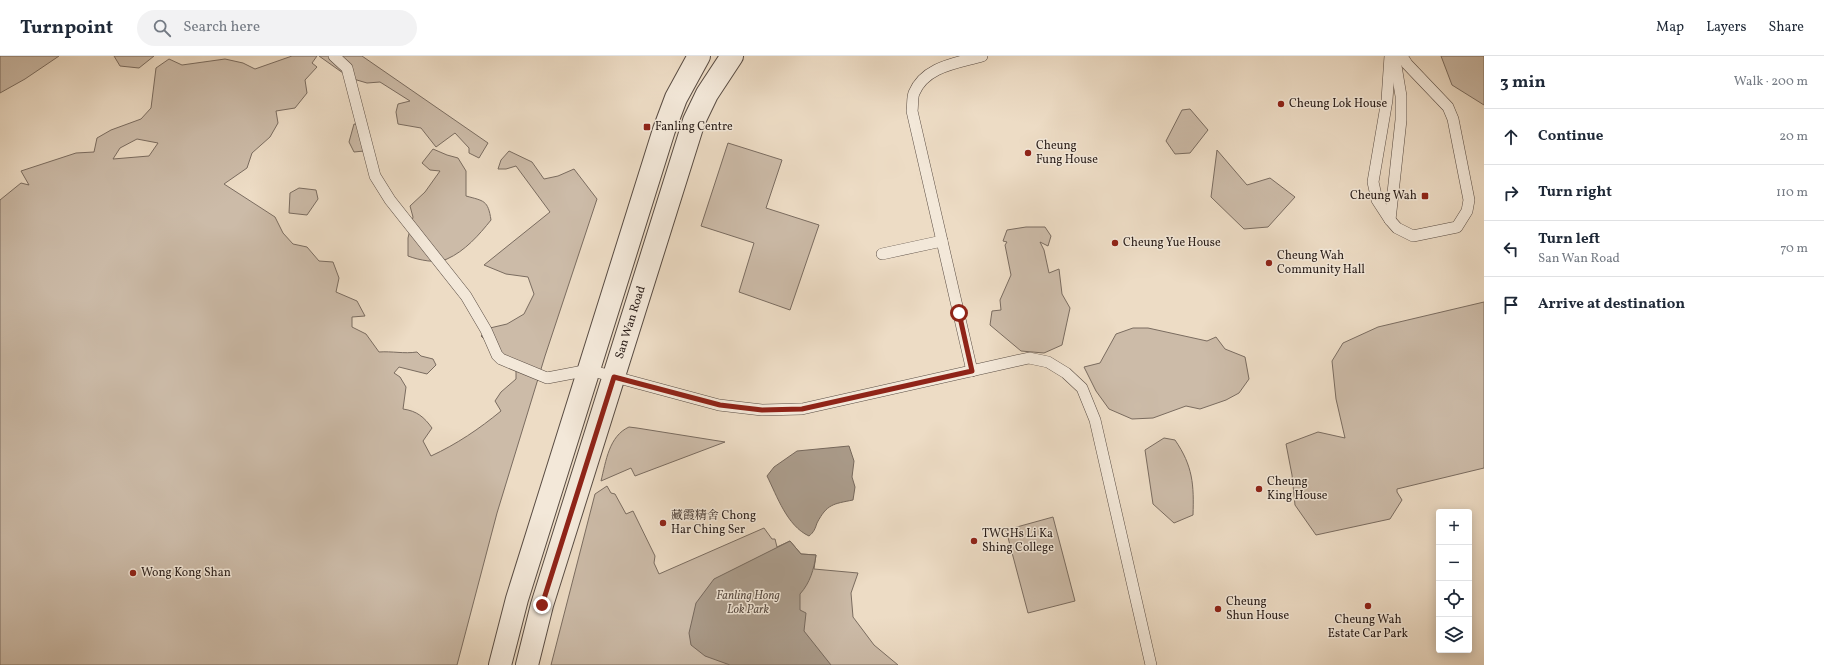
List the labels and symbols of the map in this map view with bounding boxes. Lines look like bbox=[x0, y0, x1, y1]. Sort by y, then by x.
place label: Cheung Lok House bbox=[1289, 96, 1387, 112]
marker: Cheung Lok House bbox=[1276, 99, 1286, 109]
place label: Fanling Centre bbox=[655, 119, 733, 135]
marker: Fanling Centre bbox=[642, 122, 652, 132]
place label: Cheung Fung House bbox=[1036, 138, 1098, 168]
marker: Cheung Fung House bbox=[1023, 148, 1033, 158]
place label: Cheung Wah bbox=[1350, 188, 1417, 204]
marker: Cheung Wah bbox=[1420, 191, 1430, 201]
place label: Cheung Yue House bbox=[1123, 235, 1221, 251]
marker: Cheung Yue House bbox=[1110, 238, 1120, 248]
place label: Cheung Wah Community Hall bbox=[1277, 248, 1365, 278]
marker: Cheung Wah Community Hall bbox=[1264, 258, 1274, 268]
street label: San Wan Road bbox=[612, 284, 650, 361]
route start bbox=[950, 304, 968, 322]
place label: Cheung King House bbox=[1267, 474, 1328, 504]
marker: Cheung King House bbox=[1254, 484, 1264, 494]
place label: 藏霞精舍 Chong Har Ching Ser bbox=[671, 508, 756, 538]
marker: 藏霞精舍 Chong Har Ching Ser bbox=[658, 518, 668, 528]
place label: TWGHs Li Ka Shing College bbox=[982, 526, 1054, 556]
marker: TWGHs Li Ka Shing College bbox=[969, 536, 979, 546]
place label: Wong Kong Shan bbox=[141, 565, 231, 581]
marker: Wong Kong Shan bbox=[128, 568, 138, 578]
park label: Fanling Hong Lok Park bbox=[716, 588, 780, 618]
place label: Cheung Shun House bbox=[1226, 594, 1289, 624]
route end bbox=[533, 596, 551, 614]
marker: Cheung Wah Estate Car Park bbox=[1363, 601, 1373, 611]
marker: Cheung Shun House bbox=[1213, 604, 1223, 614]
place label: Cheung Wah Estate Car Park bbox=[1328, 612, 1409, 642]

